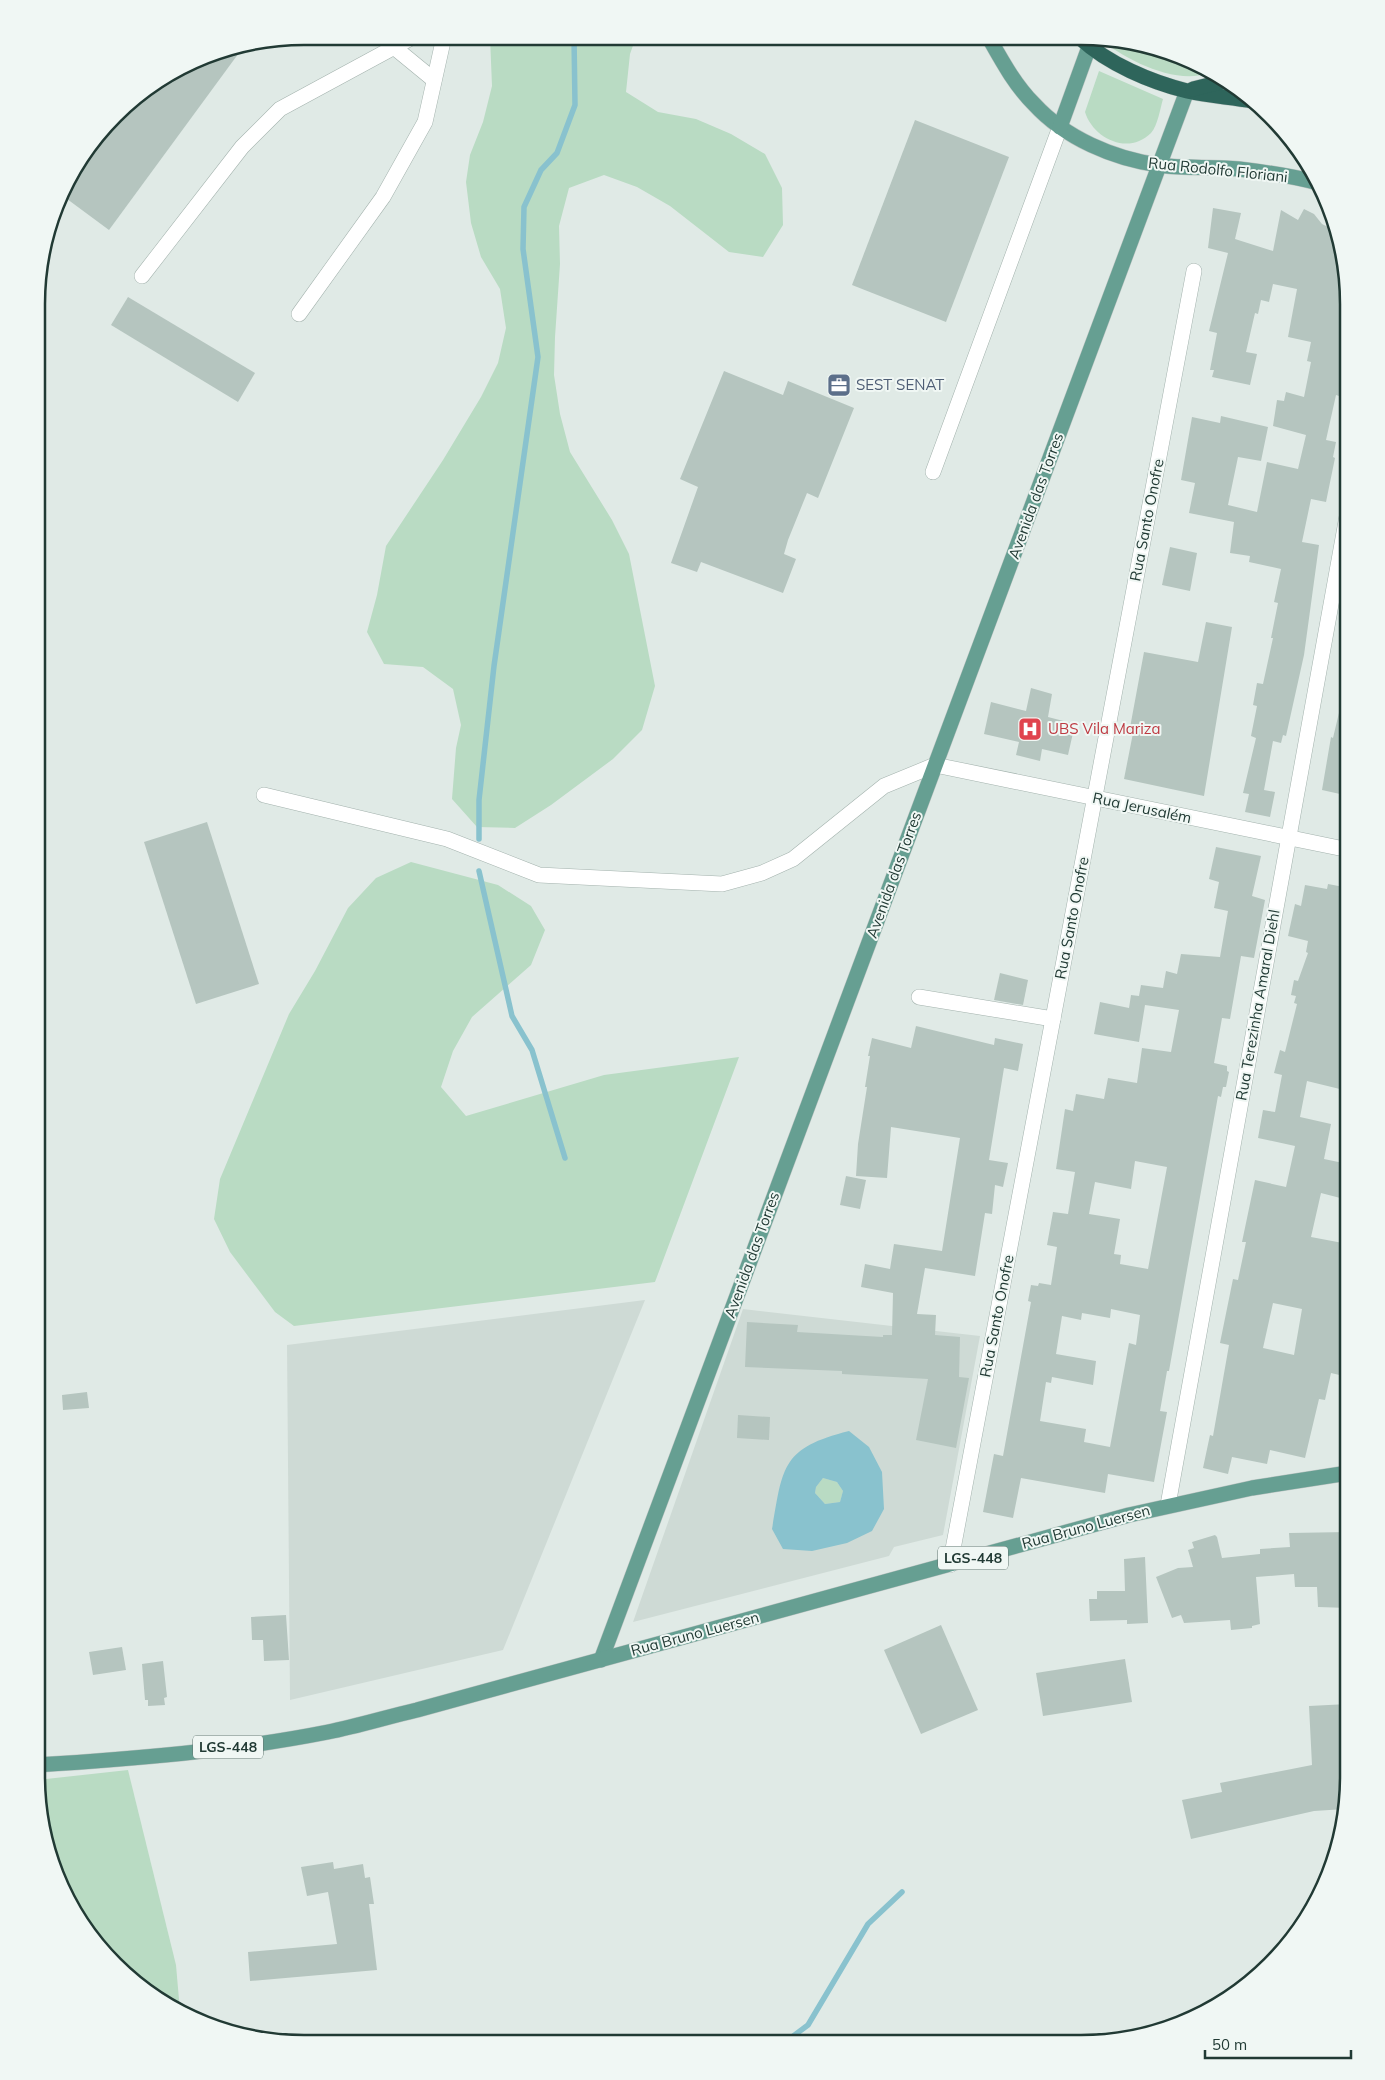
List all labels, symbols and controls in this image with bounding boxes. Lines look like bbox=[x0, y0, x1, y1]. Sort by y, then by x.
street label: Rua Rodolfo Floriani bbox=[1147, 153, 1289, 186]
office icon: SEST SENAT bbox=[826, 372, 852, 398]
place label: SEST SENAT bbox=[856, 375, 944, 394]
street label: Avenida das Torres bbox=[1004, 430, 1067, 562]
street label: Rua Santo Onofre bbox=[1125, 457, 1168, 583]
hospital icon: UBS Vila Mariza bbox=[1017, 716, 1043, 742]
place label: UBS Vila Mariza bbox=[1048, 719, 1161, 738]
street label: Rua Jerusalém bbox=[1091, 788, 1193, 827]
street label: Avenida das Torres bbox=[862, 809, 925, 941]
street label: Rua Santo Onofre bbox=[1050, 855, 1093, 981]
street label: Rua Terezinha Amaral Diehl bbox=[1231, 908, 1284, 1102]
street label: Avenida das Torres bbox=[720, 1189, 783, 1321]
street label: Rua Santo Onofre bbox=[975, 1253, 1018, 1379]
street label: Rua Bruno Luersen bbox=[1020, 1500, 1152, 1553]
road number: LGS-448 bbox=[938, 1546, 1008, 1570]
street label: Rua Bruno Luersen bbox=[629, 1607, 761, 1660]
road number: LGS-448 bbox=[193, 1735, 263, 1758]
scale bar bbox=[1205, 2028, 1351, 2060]
text: 50 m bbox=[1212, 2035, 1247, 2054]

